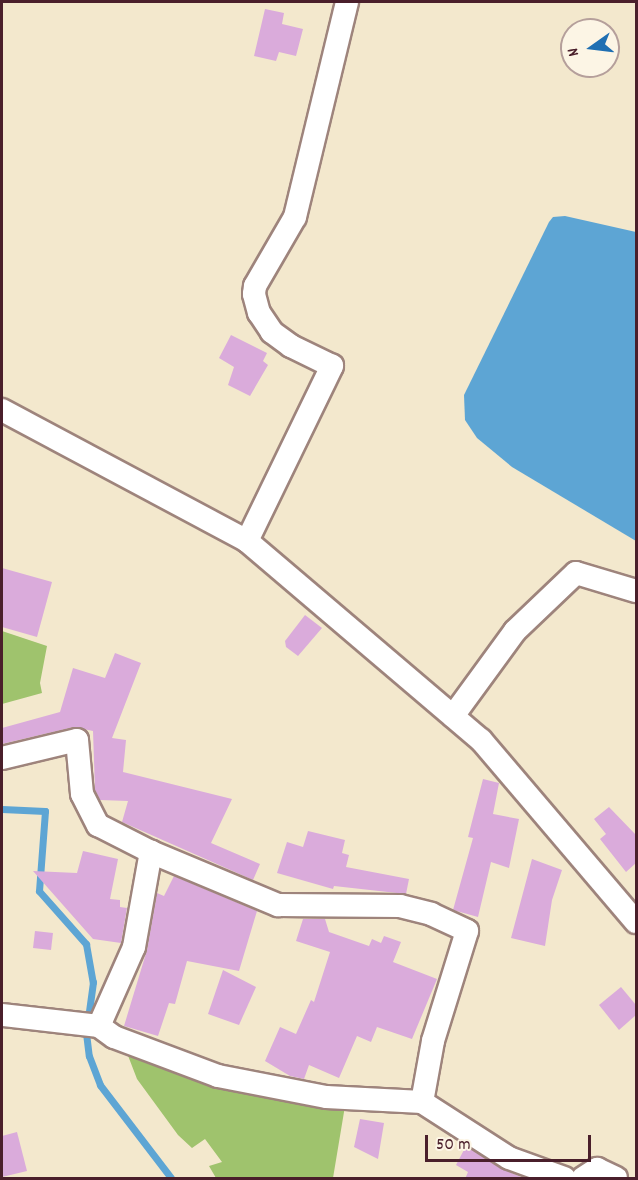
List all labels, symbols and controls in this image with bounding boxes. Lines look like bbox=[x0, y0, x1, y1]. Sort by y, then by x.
north arrow bbox=[560, 18, 620, 78]
text: N bbox=[562, 45, 586, 59]
scale bar bbox=[428, 1123, 594, 1161]
text: 50 m bbox=[436, 1133, 471, 1158]

